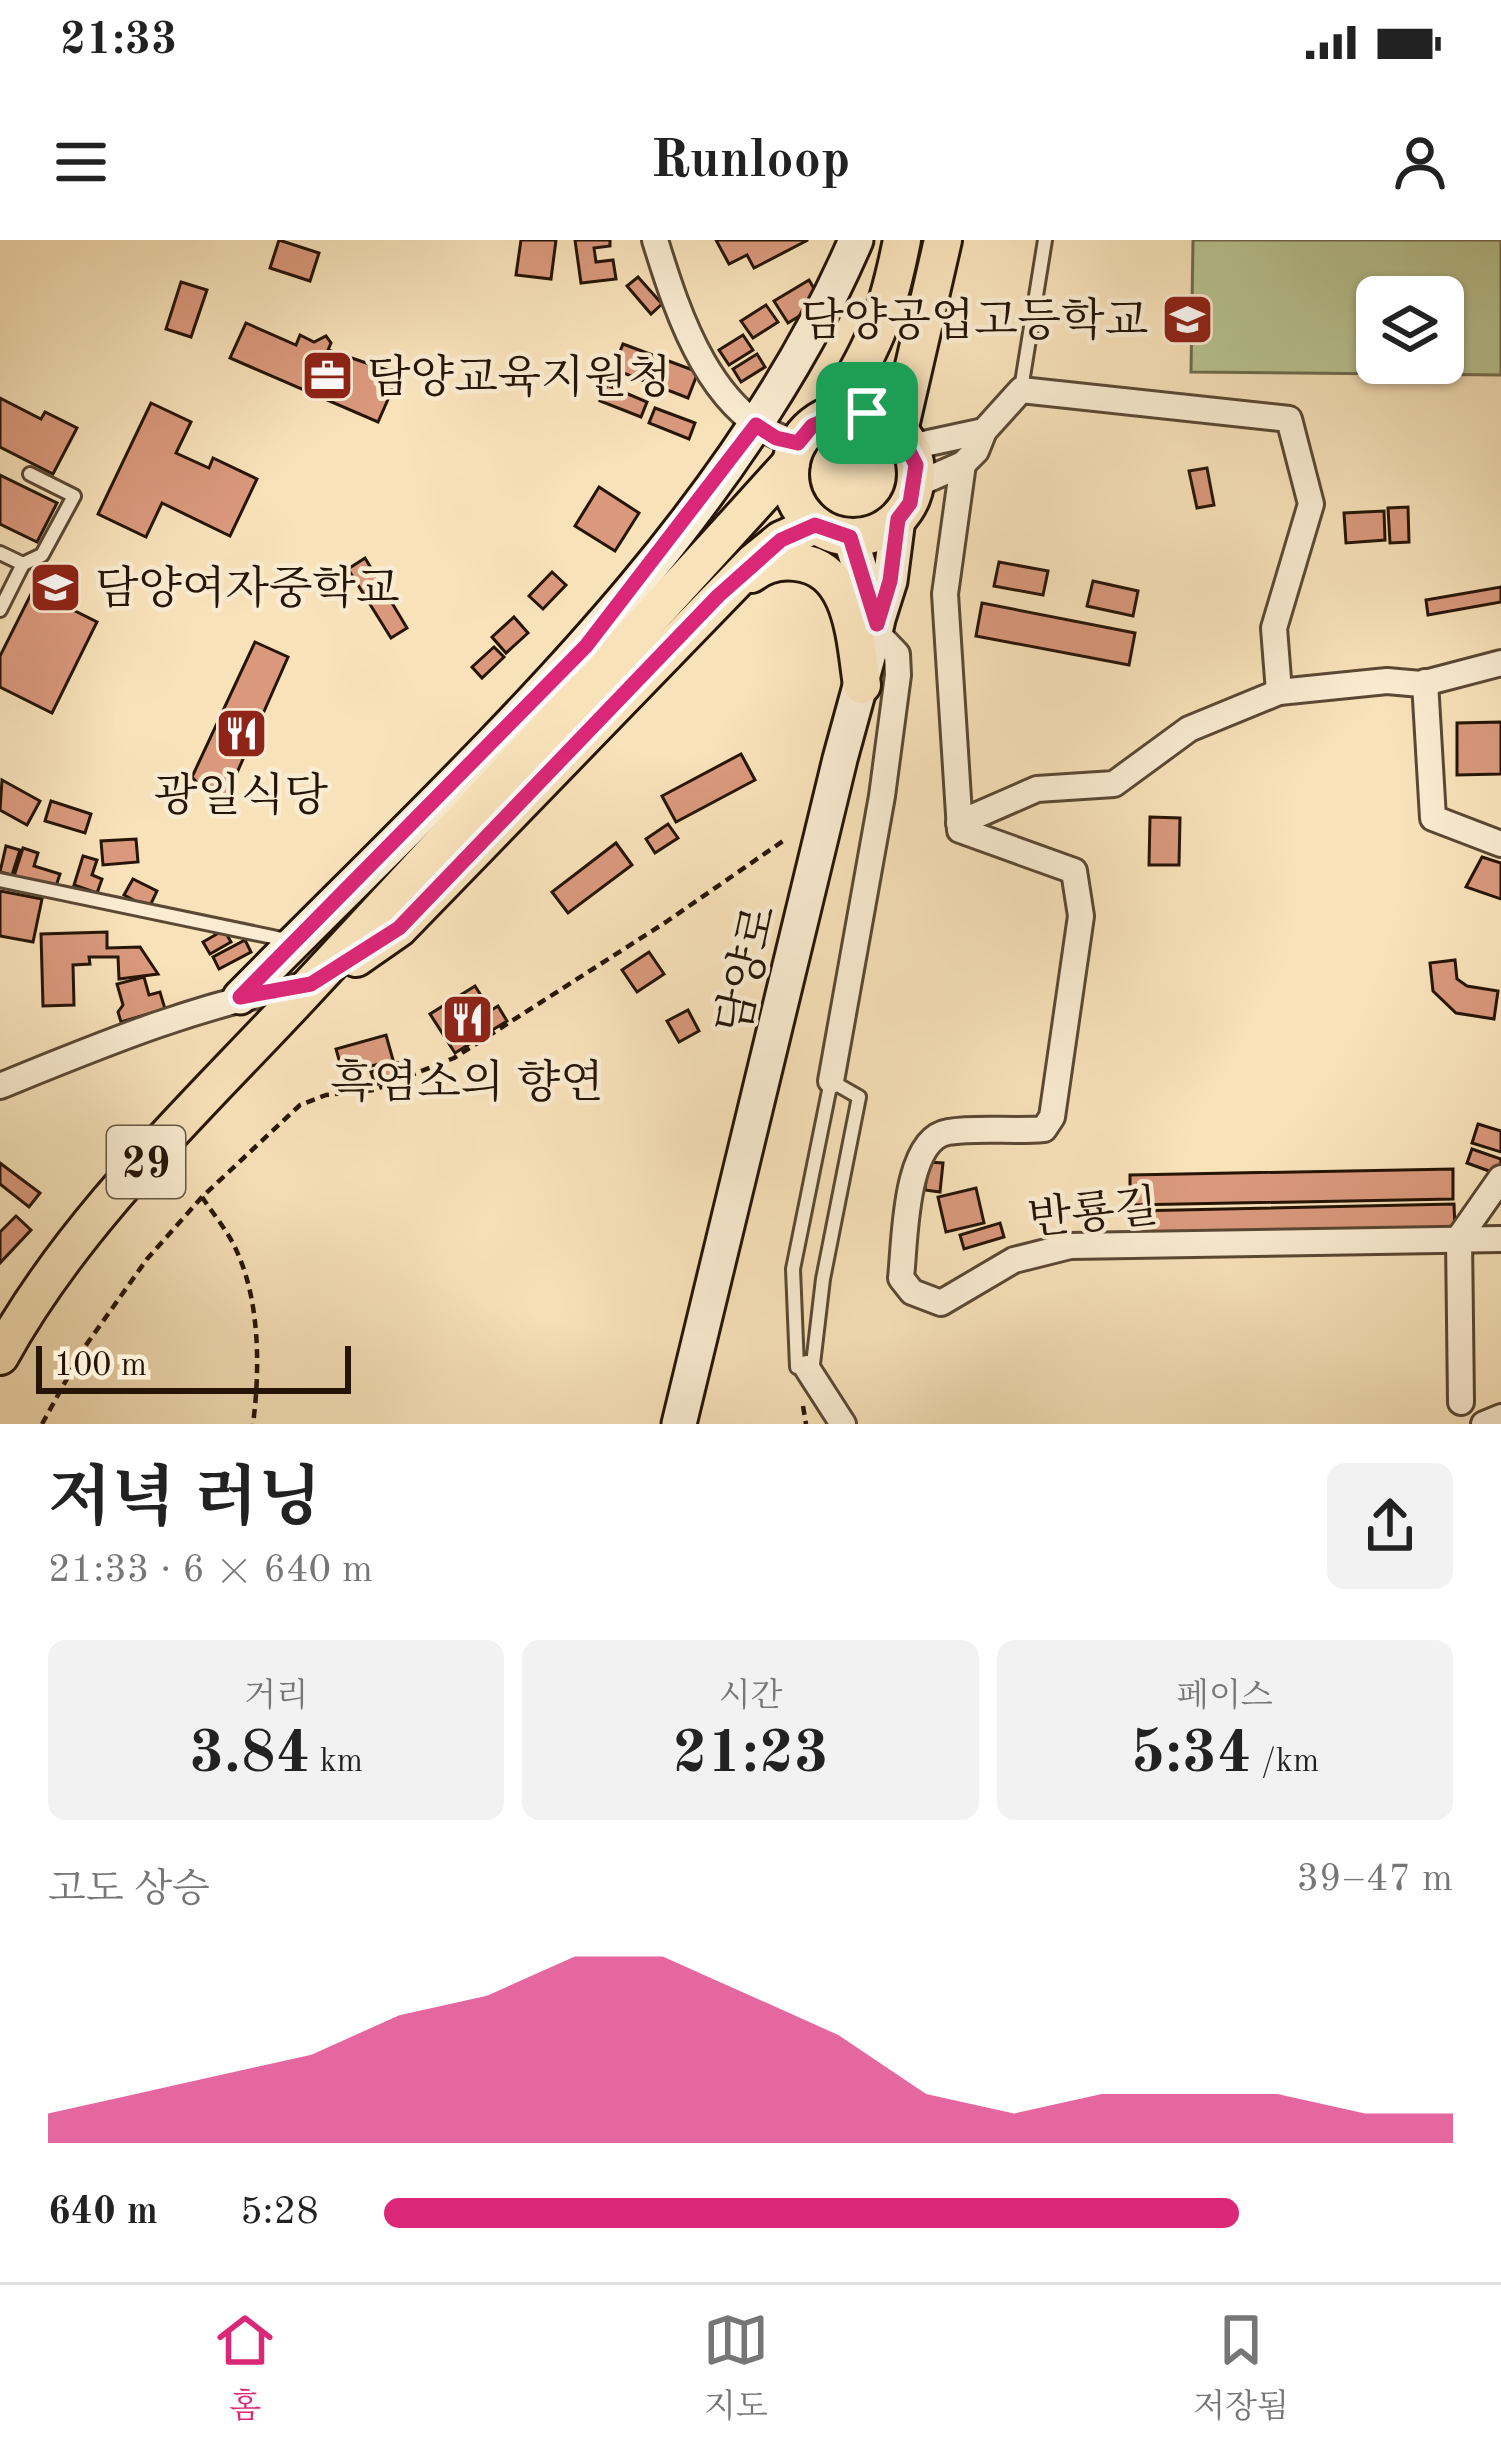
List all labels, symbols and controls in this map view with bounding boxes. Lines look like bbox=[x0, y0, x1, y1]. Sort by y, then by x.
text: 21:33 bbox=[60, 19, 177, 64]
icon: menu bbox=[48, 129, 114, 195]
icon: person bbox=[1387, 129, 1453, 195]
text: Runloop bbox=[651, 135, 850, 189]
map controls bbox=[1356, 276, 1464, 384]
button: layers bbox=[1356, 276, 1464, 384]
school or university icon: 담양공업고등학교 bbox=[1159, 291, 1215, 347]
place label: 담양공업고등학교 bbox=[800, 296, 1148, 346]
office icon: 담양교육지원청 bbox=[300, 348, 356, 404]
place label: 담양교육지원청 bbox=[367, 353, 671, 403]
pin bbox=[816, 362, 918, 464]
icon: arrive bbox=[834, 380, 900, 446]
school or university icon: 담양여자중학교 bbox=[28, 559, 84, 615]
place label: 담양여자중학교 bbox=[95, 564, 399, 614]
restaurant icon: 광일식당 bbox=[213, 705, 269, 761]
place label: 광일식당 bbox=[154, 771, 328, 821]
street label: 담양로 bbox=[708, 900, 786, 1039]
restaurant icon: 흑염소의 향연 bbox=[439, 992, 495, 1048]
place label: 흑염소의 향연 bbox=[330, 1058, 604, 1108]
road number: 29 bbox=[107, 1126, 185, 1198]
street label: 반룡길 bbox=[1026, 1181, 1161, 1245]
scale bar bbox=[36, 1340, 351, 1393]
text: 100 m bbox=[54, 1350, 147, 1383]
button: share bbox=[1327, 1463, 1453, 1589]
text: 저녁 러닝 bbox=[48, 1469, 322, 1535]
text: 21:33 · 6 × 640 m bbox=[48, 1551, 373, 1590]
text: 거리 bbox=[244, 1681, 308, 1714]
text: 시간 bbox=[719, 1681, 782, 1714]
text: 페이스 bbox=[1177, 1681, 1273, 1714]
text: 3.84 bbox=[189, 1725, 310, 1785]
text: 21:23 bbox=[672, 1725, 828, 1785]
text: 5:34 bbox=[1131, 1725, 1252, 1785]
text: km bbox=[310, 1746, 363, 1779]
text: /km bbox=[1252, 1746, 1319, 1779]
text: 39–47 m bbox=[1296, 1860, 1453, 1899]
text: 고도 상승 bbox=[48, 1871, 210, 1910]
text: 640 m bbox=[48, 2193, 158, 2232]
text: 5:28 bbox=[240, 2193, 319, 2232]
tab: 홈 bbox=[212, 2307, 278, 2429]
tab: 지도 bbox=[703, 2307, 769, 2429]
tab: 저장됨 bbox=[1193, 2307, 1289, 2429]

